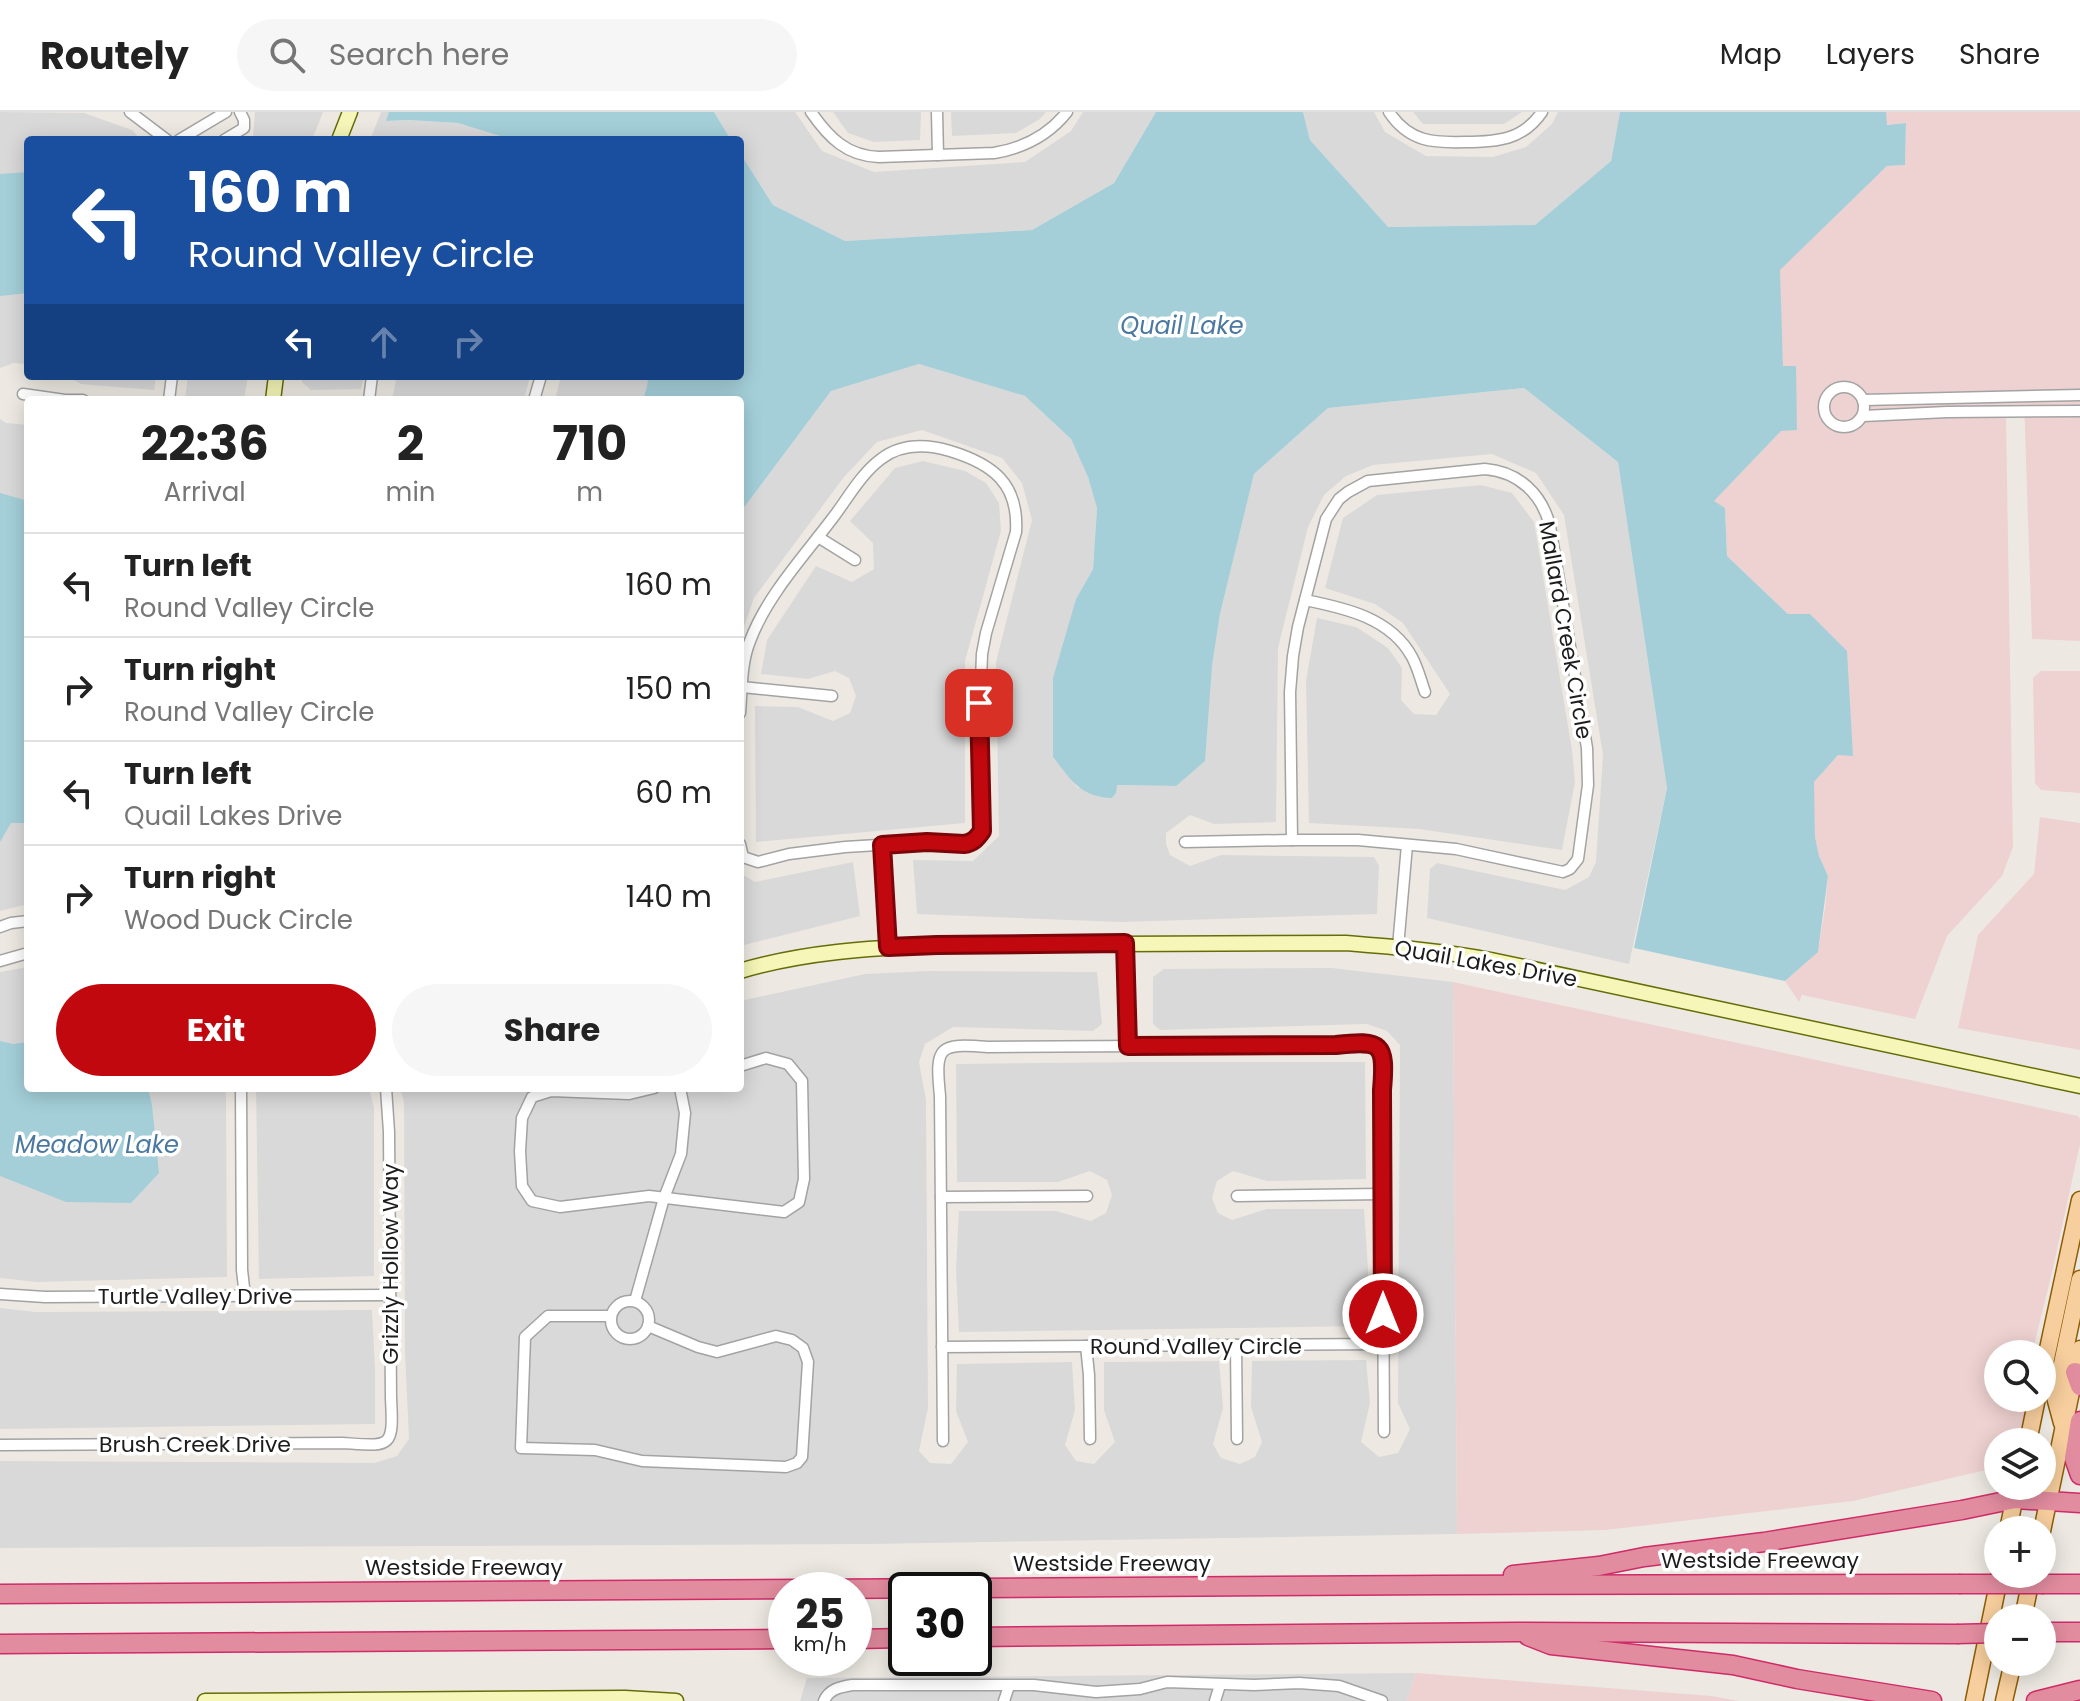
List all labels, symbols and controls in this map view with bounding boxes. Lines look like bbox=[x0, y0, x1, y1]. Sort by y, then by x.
search box bbox=[237, 19, 797, 91]
text: Routely bbox=[40, 29, 189, 82]
icon: search bbox=[265, 33, 309, 77]
text: Search here bbox=[329, 33, 509, 76]
text: Map bbox=[1720, 35, 1782, 74]
text: Layers bbox=[1826, 35, 1915, 74]
text: Share bbox=[1959, 35, 2040, 74]
text: 160 m bbox=[188, 153, 352, 232]
icon: left bbox=[56, 168, 160, 272]
text: Round Valley Circle bbox=[188, 229, 535, 280]
water label: Quail Lake bbox=[1120, 309, 1244, 342]
icon: left bbox=[278, 320, 322, 364]
icon: ahead bbox=[362, 320, 406, 364]
icon: right bbox=[446, 320, 490, 364]
text: 22:36 bbox=[141, 410, 269, 477]
text: 2 bbox=[397, 410, 424, 477]
text: 710 bbox=[552, 410, 627, 477]
text: Arrival bbox=[164, 474, 246, 510]
text: min bbox=[386, 474, 435, 510]
text: m bbox=[576, 474, 603, 510]
street label: Mallard Creek Circle bbox=[1531, 518, 1600, 742]
text: Turn left bbox=[124, 544, 252, 587]
icon: left bbox=[56, 563, 100, 607]
text: 160 m bbox=[626, 563, 712, 606]
text: Round Valley Circle bbox=[124, 590, 374, 626]
text: Turn right bbox=[124, 648, 276, 691]
icon: right bbox=[56, 667, 100, 711]
text: 150 m bbox=[626, 667, 712, 710]
pin bbox=[945, 669, 1013, 737]
icon: arrive bbox=[957, 681, 1001, 725]
text: Round Valley Circle bbox=[124, 694, 374, 730]
text: Turn left bbox=[124, 752, 252, 795]
icon: left bbox=[56, 771, 100, 815]
text: 60 m bbox=[635, 771, 712, 814]
text: Quail Lakes Drive bbox=[124, 798, 342, 834]
text: Turn right bbox=[124, 856, 276, 899]
icon: right bbox=[56, 875, 100, 919]
text: 140 m bbox=[626, 875, 712, 918]
text: Wood Duck Circle bbox=[124, 902, 353, 938]
street label: Quail Lakes Drive bbox=[1392, 932, 1580, 995]
button: Exit bbox=[56, 984, 376, 1076]
button: Share bbox=[392, 984, 712, 1076]
water label: Meadow Lake bbox=[15, 1128, 179, 1161]
street label: Grizzly Hollow Way bbox=[375, 1163, 406, 1365]
position arrow bbox=[1341, 1272, 1425, 1356]
street label: Turtle Valley Drive bbox=[98, 1281, 292, 1312]
street label: Round Valley Circle bbox=[1090, 1331, 1302, 1362]
map controls bbox=[1984, 1340, 2056, 1676]
button: search bbox=[1984, 1340, 2056, 1412]
button: layers bbox=[1984, 1428, 2056, 1500]
street label: Brush Creek Drive bbox=[99, 1429, 291, 1460]
button: + bbox=[1984, 1516, 2056, 1588]
street label: Westside Freeway bbox=[1661, 1545, 1859, 1576]
street label: Westside Freeway bbox=[1013, 1548, 1211, 1579]
street label: Westside Freeway bbox=[365, 1552, 563, 1583]
speed limit sign: 30 bbox=[888, 1572, 992, 1676]
text: 25 bbox=[796, 1586, 844, 1642]
button: − bbox=[1984, 1604, 2056, 1676]
text: km/h bbox=[793, 1630, 847, 1658]

